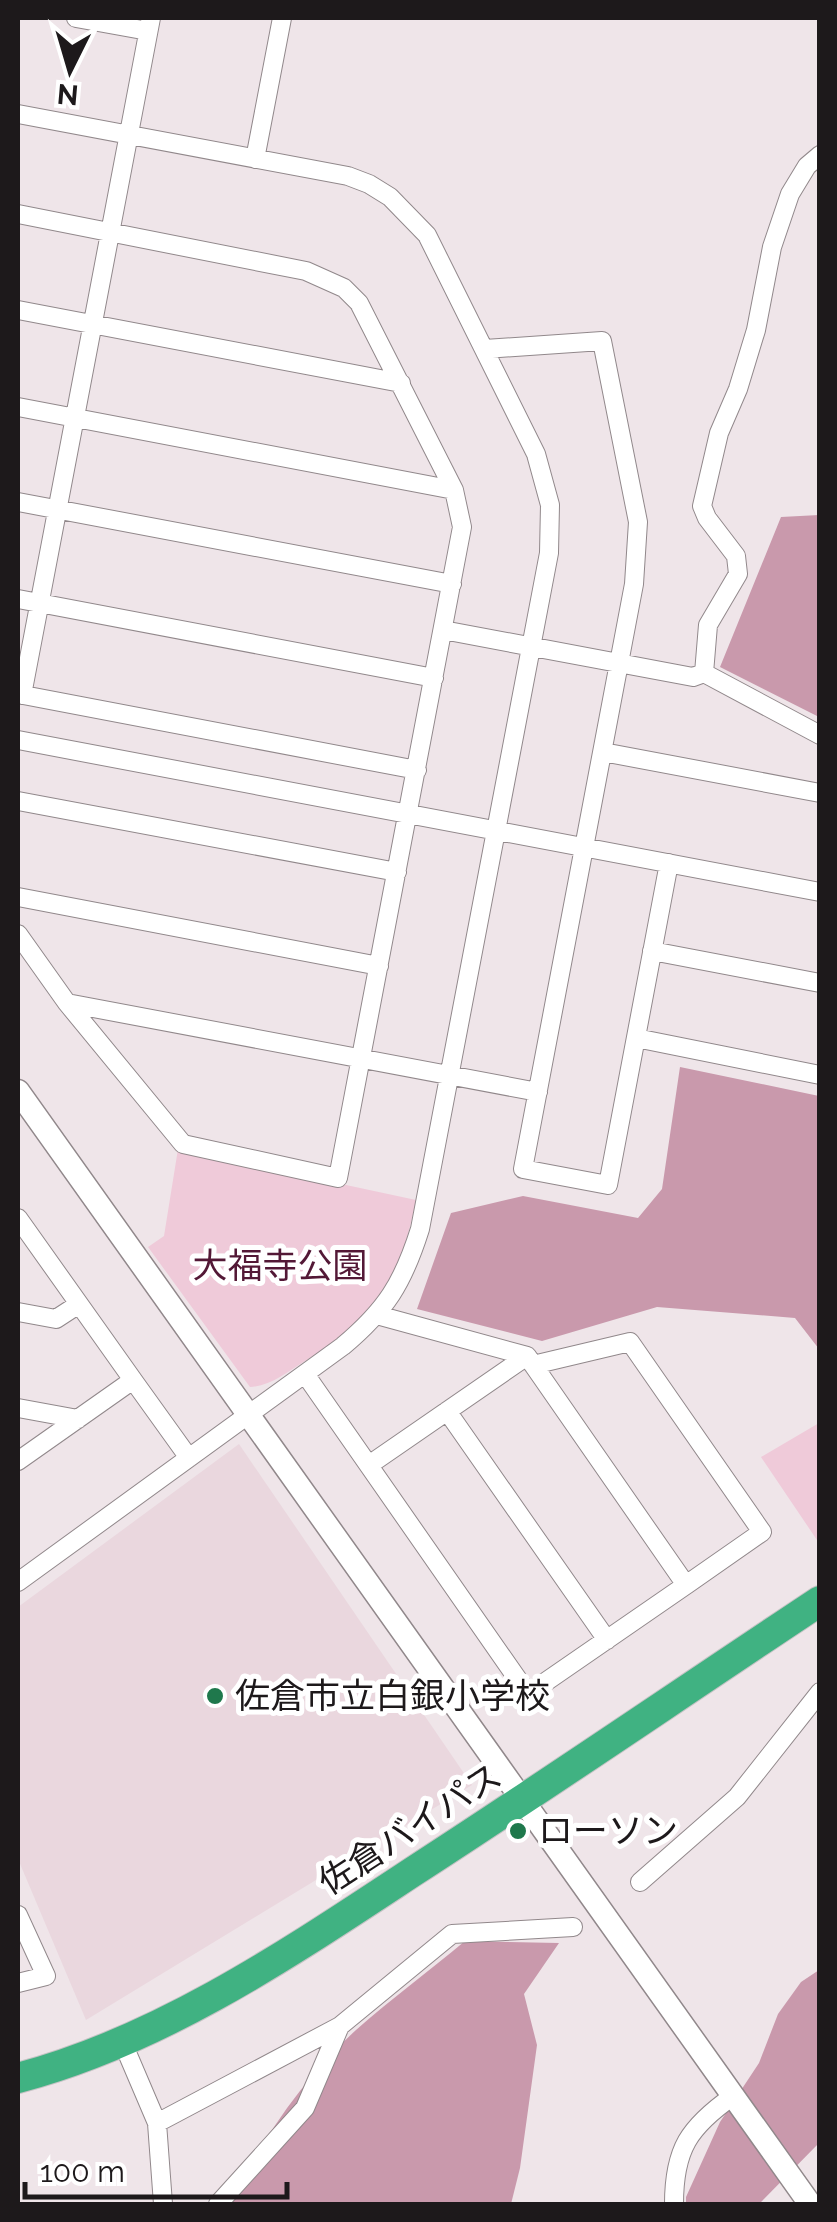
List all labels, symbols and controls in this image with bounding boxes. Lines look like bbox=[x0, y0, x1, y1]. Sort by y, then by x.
north arrow bbox=[20, 20, 120, 120]
text: N bbox=[56, 77, 80, 112]
park label: 大福寺公園 bbox=[192, 1245, 368, 1286]
place label: 佐倉市立白銀小学校 bbox=[235, 1675, 550, 1716]
marker: 佐倉市立白銀小学校 bbox=[204, 1685, 226, 1707]
street label: 佐倉バイパス bbox=[311, 1754, 509, 1903]
place label: ローソン bbox=[538, 1810, 678, 1851]
marker: ローソン bbox=[507, 1820, 529, 1842]
scale bar bbox=[25, 2137, 288, 2199]
text: 100 m bbox=[40, 2154, 125, 2189]

